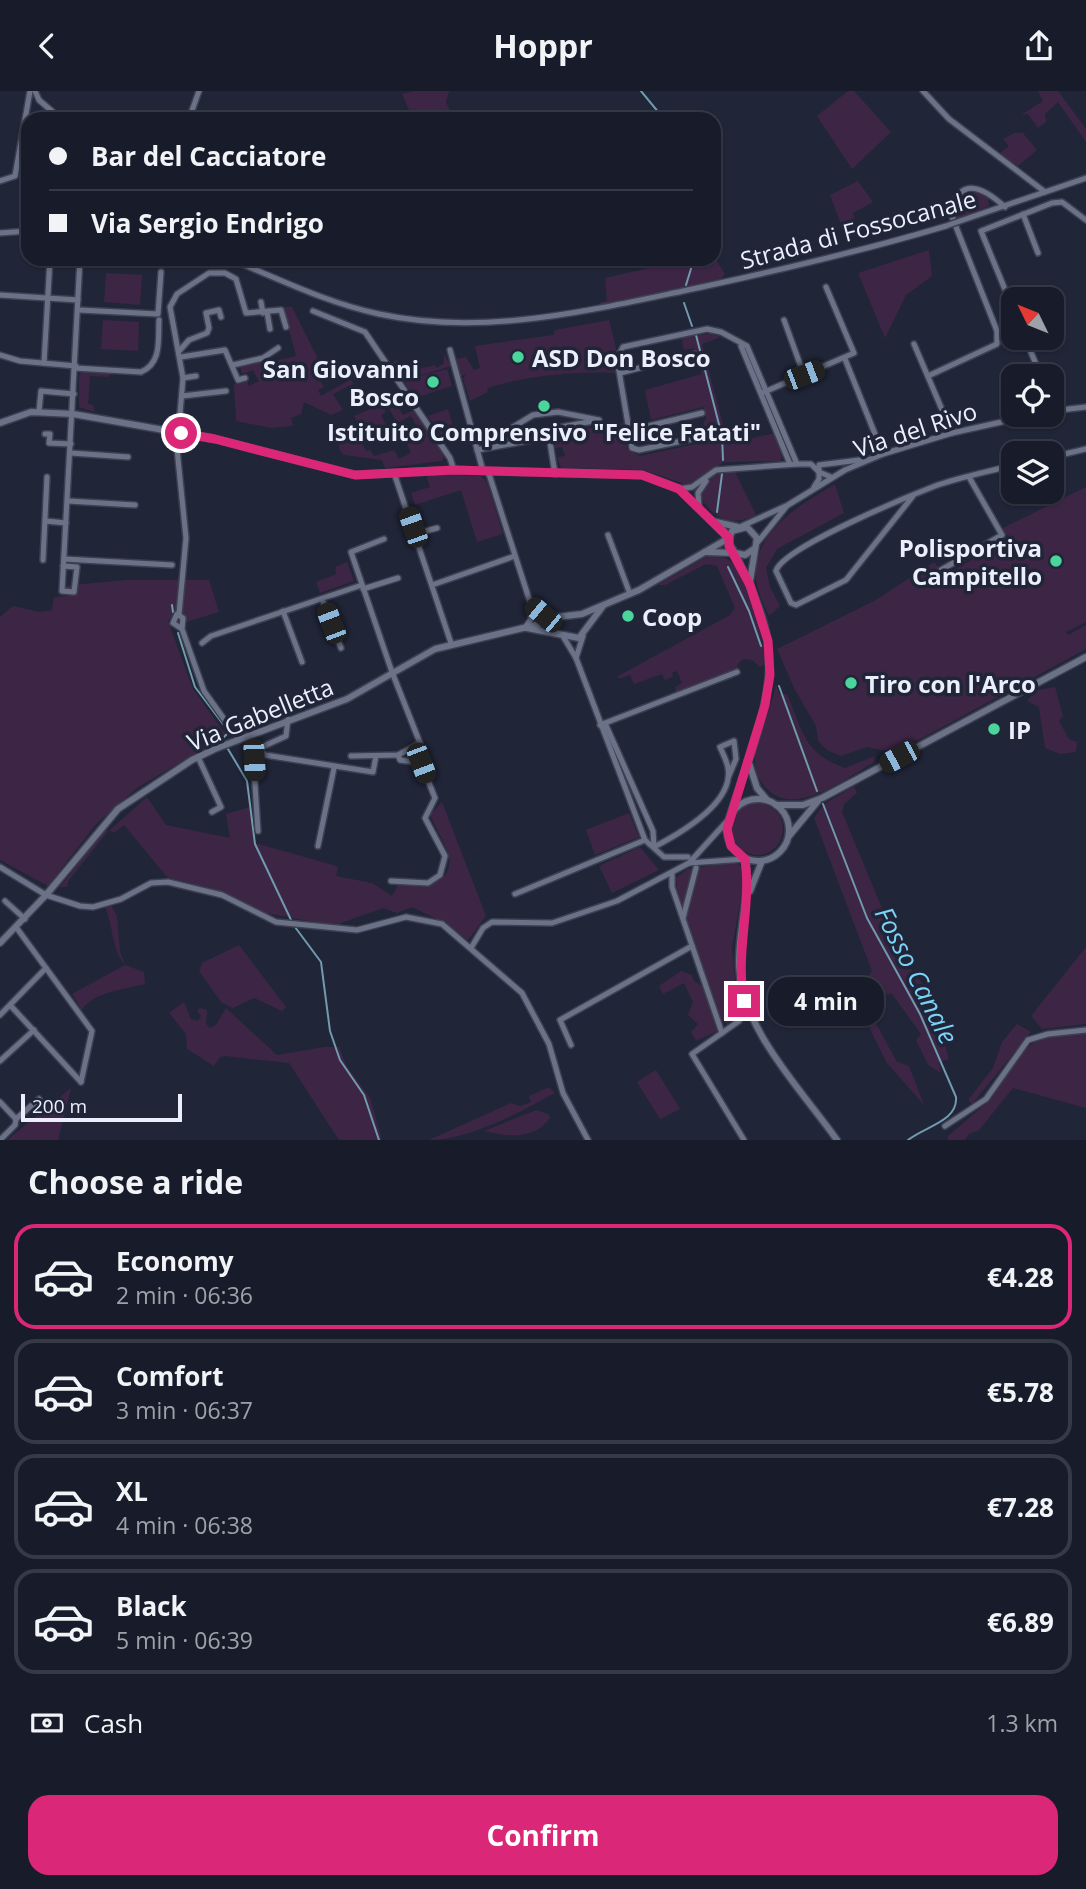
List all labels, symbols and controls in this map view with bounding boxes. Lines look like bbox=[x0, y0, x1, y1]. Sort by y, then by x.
text: Hoppr bbox=[493, 24, 593, 67]
icon: back bbox=[28, 27, 66, 65]
icon: share bbox=[1020, 27, 1058, 65]
text: Bar del Cacciatore bbox=[91, 138, 326, 174]
street label: Strada di Fossocanale bbox=[737, 182, 979, 276]
text: Via Sergio Endrigo bbox=[91, 205, 324, 241]
north arrow bbox=[1001, 287, 1064, 350]
map controls bbox=[1001, 287, 1064, 504]
place label: ASD Don Bosco bbox=[532, 341, 711, 374]
marker: ASD Don Bosco bbox=[510, 349, 526, 365]
place label: San Giovanni Bosco bbox=[263, 352, 419, 413]
car bbox=[781, 358, 828, 392]
button: locate bbox=[1001, 364, 1064, 427]
marker: San Giovanni Bosco bbox=[425, 374, 441, 390]
street label: Via del Rivo bbox=[849, 394, 981, 464]
marker: Istituito Comprensivo "Felice Fatati" bbox=[536, 398, 552, 414]
place label: Istituito Comprensivo "Felice Fatati" bbox=[327, 415, 761, 448]
route start bbox=[165, 417, 197, 449]
button: layers bbox=[1001, 441, 1064, 504]
car bbox=[397, 504, 430, 550]
place label: Polisportiva Campitello bbox=[899, 531, 1042, 592]
marker: Polisportiva Campitello bbox=[1048, 553, 1064, 569]
car bbox=[521, 593, 566, 637]
car bbox=[314, 600, 349, 646]
place label: Coop bbox=[642, 600, 702, 633]
marker: Coop bbox=[620, 608, 636, 624]
place label: Tiro con l'Arco bbox=[865, 667, 1036, 700]
street label: Via Gabelletta bbox=[182, 670, 338, 758]
marker: Tiro con l'Arco bbox=[843, 675, 859, 691]
place label: IP bbox=[1008, 713, 1031, 746]
marker: IP bbox=[986, 721, 1002, 737]
car bbox=[243, 738, 266, 782]
car bbox=[876, 738, 923, 776]
car bbox=[404, 740, 439, 786]
water label: Fosso Canale bbox=[867, 900, 967, 1050]
callout: 4 min bbox=[768, 977, 884, 1025]
route end bbox=[728, 985, 760, 1017]
text: 4 min bbox=[794, 985, 858, 1017]
scale bar bbox=[21, 1091, 182, 1123]
text: 200 m bbox=[32, 1093, 87, 1119]
text: Choose a ride bbox=[28, 1160, 243, 1203]
text: Economy bbox=[116, 1243, 234, 1279]
icon: car bbox=[32, 1245, 95, 1308]
text: €4.28 bbox=[987, 1259, 1054, 1295]
text: 2 min · 06:36 bbox=[116, 1279, 253, 1311]
text: Comfort bbox=[116, 1358, 223, 1394]
icon: car bbox=[32, 1360, 95, 1423]
text: €5.78 bbox=[987, 1374, 1054, 1410]
text: 3 min · 06:37 bbox=[116, 1394, 253, 1426]
text: XL bbox=[116, 1473, 148, 1509]
icon: car bbox=[32, 1475, 95, 1538]
text: €7.28 bbox=[987, 1489, 1054, 1525]
text: 4 min · 06:38 bbox=[116, 1509, 253, 1541]
text: Black bbox=[116, 1588, 187, 1624]
icon: car bbox=[32, 1590, 95, 1653]
text: €6.89 bbox=[987, 1604, 1054, 1640]
text: 5 min · 06:39 bbox=[116, 1624, 253, 1656]
icon: cash bbox=[28, 1704, 66, 1742]
text: Cash bbox=[84, 1705, 143, 1741]
text: 1.3 km bbox=[986, 1707, 1058, 1739]
button: Confirm bbox=[28, 1795, 1058, 1875]

